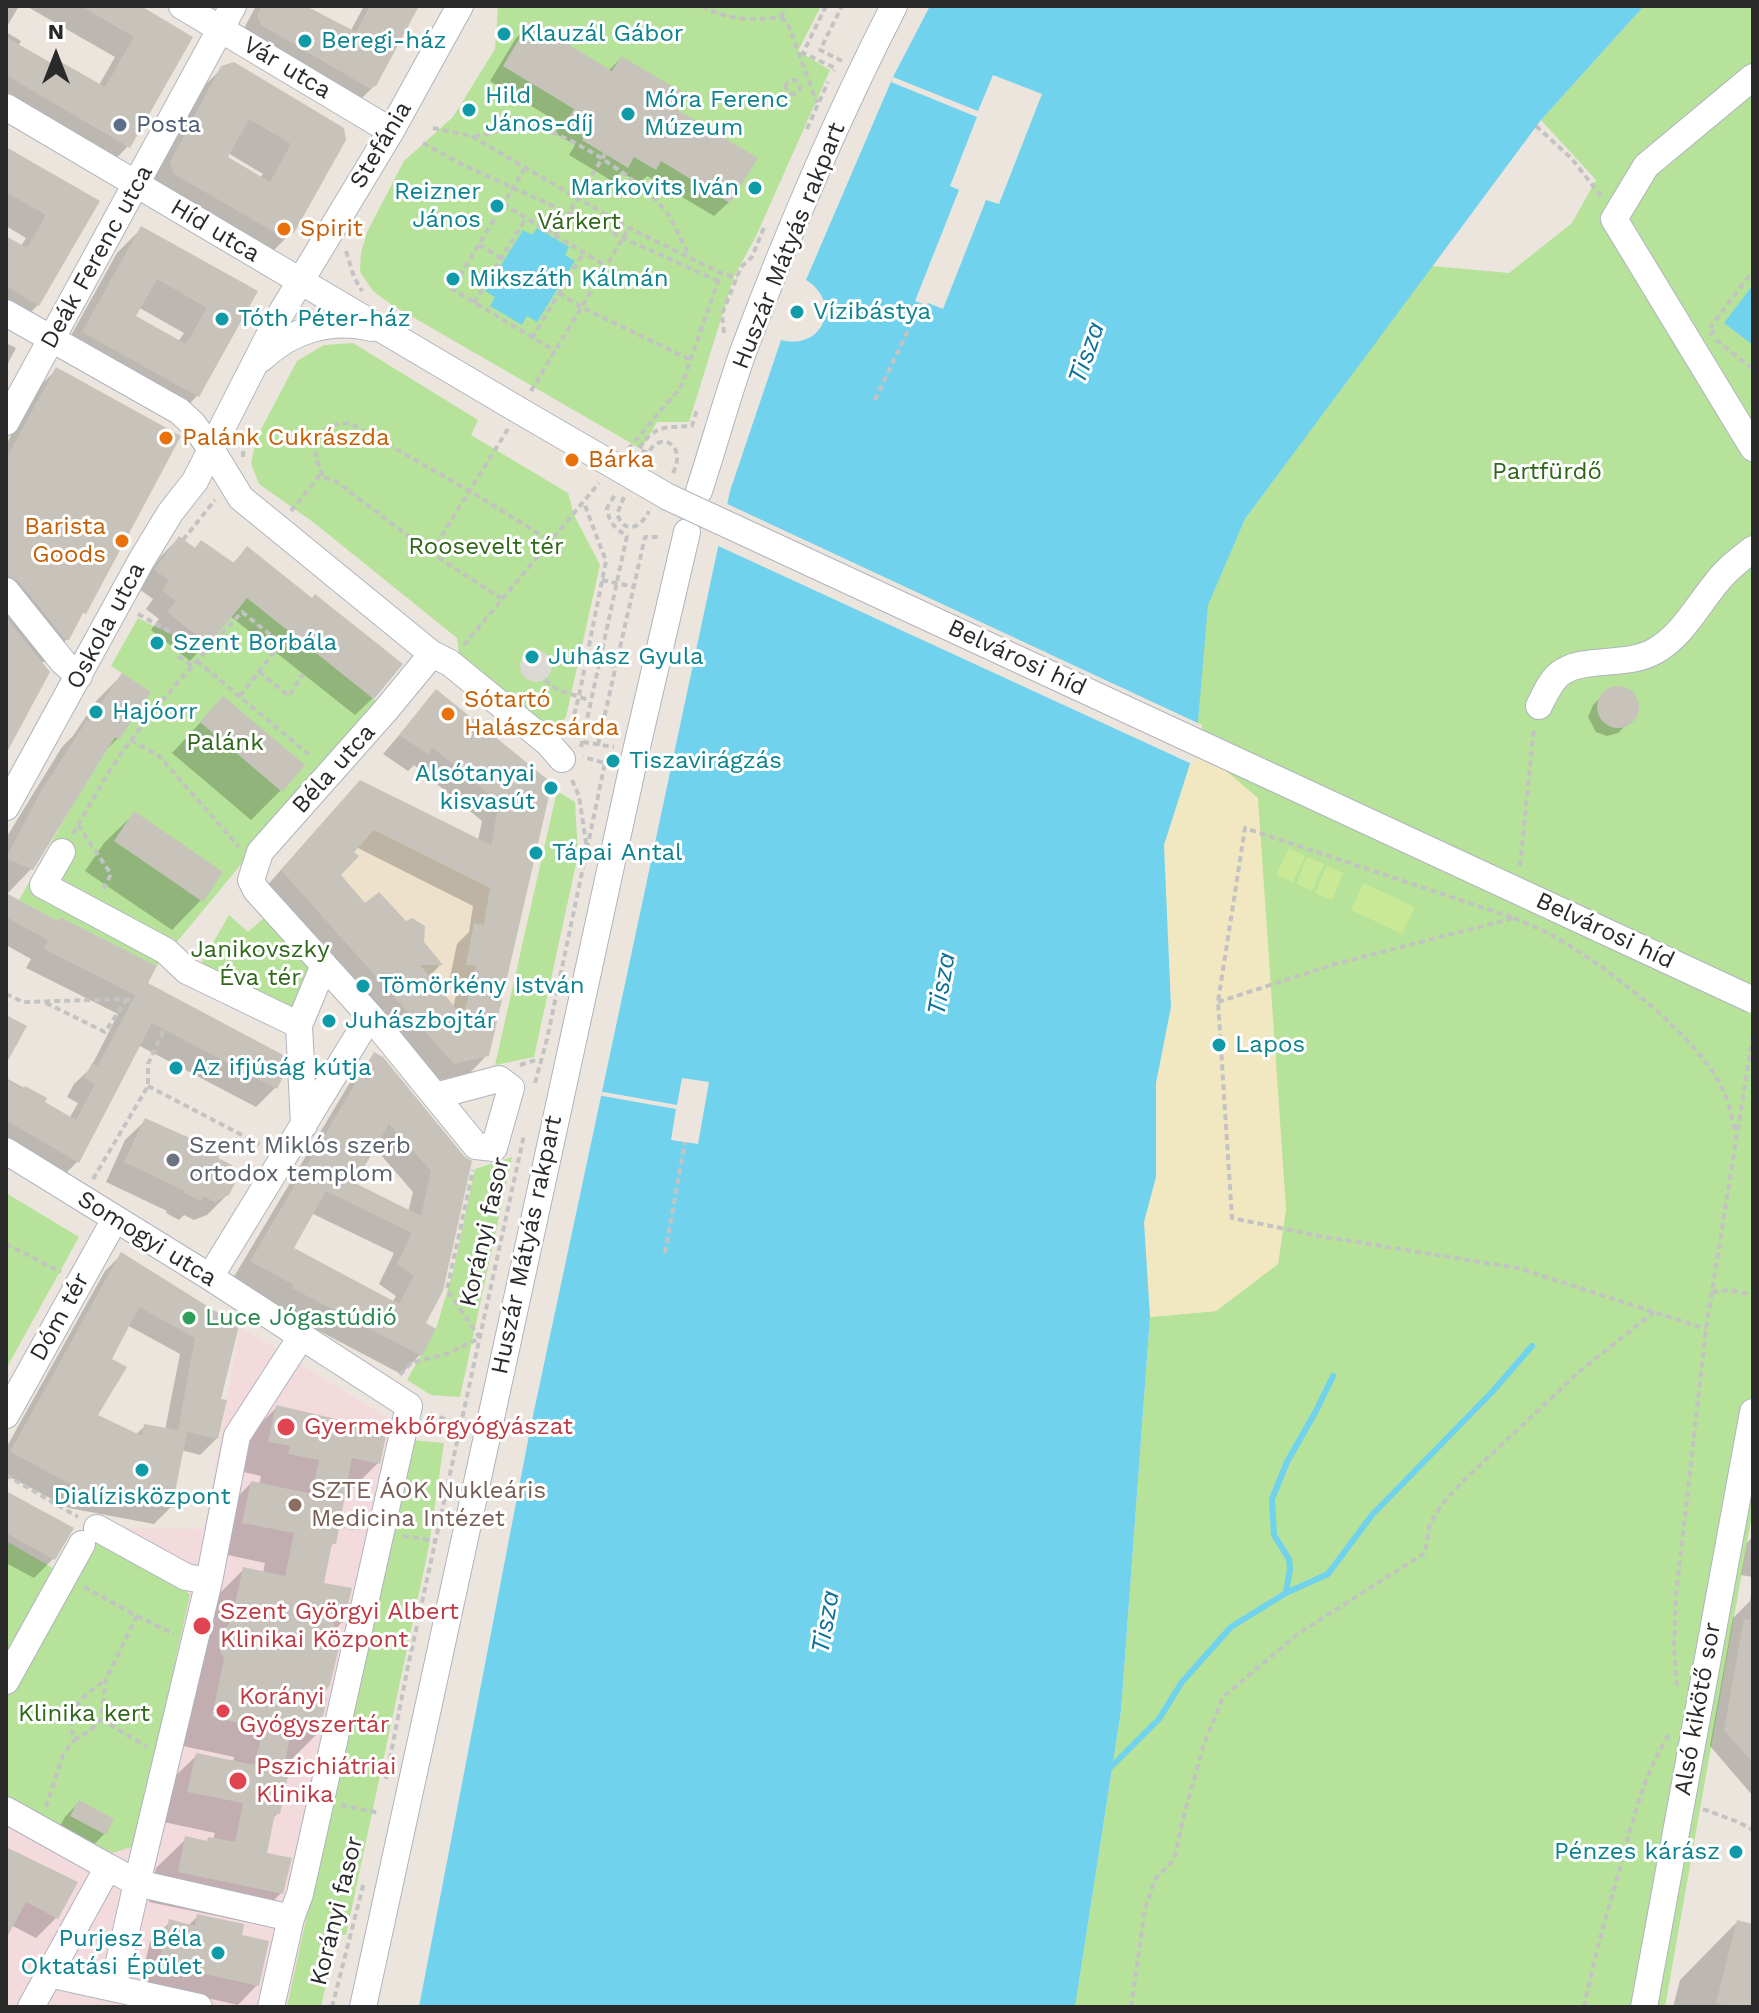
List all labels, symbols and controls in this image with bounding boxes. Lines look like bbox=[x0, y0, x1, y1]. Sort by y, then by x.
north arrow bbox=[16, 16, 96, 96]
text: N bbox=[48, 19, 64, 44]
place label: Klauzál Gábor bbox=[520, 20, 684, 48]
marker: Klauzál Gábor bbox=[495, 25, 513, 43]
place label: Beregi-ház bbox=[321, 27, 446, 55]
street label: Vár utca bbox=[238, 31, 336, 105]
marker: Beregi-ház bbox=[296, 32, 314, 50]
place label: Hild János-díj bbox=[485, 82, 594, 138]
place label: Móra Ferenc Múzeum bbox=[644, 86, 789, 142]
street label: Stefánia bbox=[344, 96, 418, 194]
marker: Hild János-díj bbox=[460, 101, 478, 119]
marker: Móra Ferenc Múzeum bbox=[619, 105, 637, 123]
place label: Posta bbox=[136, 111, 201, 139]
marker: Posta bbox=[111, 116, 129, 134]
street label: Huszár Mátyás rakpart bbox=[726, 118, 852, 374]
street label: Deák Ferenc utca bbox=[35, 160, 159, 354]
place label: Markovits Iván bbox=[570, 174, 739, 202]
place label: Reizner János bbox=[394, 178, 481, 234]
marker: Markovits Iván bbox=[746, 179, 764, 197]
street label: Híd utca bbox=[165, 193, 265, 269]
marker: Reizner János bbox=[488, 197, 506, 215]
park label: Várkert bbox=[537, 208, 621, 236]
place label: Spirit bbox=[300, 215, 363, 243]
marker: Spirit bbox=[275, 220, 293, 238]
place label: Mikszáth Kálmán bbox=[469, 265, 669, 293]
marker: Mikszáth Kálmán bbox=[444, 270, 462, 288]
place label: Vízibástya bbox=[813, 298, 931, 326]
marker: Vízibástya bbox=[788, 303, 806, 321]
place label: Tóth Péter-ház bbox=[238, 305, 410, 333]
marker: Tóth Péter-ház bbox=[213, 310, 231, 328]
water label: Tisza bbox=[1062, 318, 1112, 388]
place label: Palánk Cukrászda bbox=[182, 424, 390, 452]
marker: Palánk Cukrászda bbox=[157, 429, 175, 447]
place label: Bárka bbox=[588, 446, 654, 474]
marker: Bárka bbox=[563, 451, 581, 469]
park label: Partfürdő bbox=[1492, 458, 1602, 486]
place label: Barista Goods bbox=[24, 513, 106, 569]
marker: Barista Goods bbox=[113, 532, 131, 550]
park label: Roosevelt tér bbox=[408, 533, 564, 561]
street label: Oskola utca bbox=[61, 558, 151, 694]
street label: Belvárosi híd bbox=[943, 613, 1091, 703]
place label: Szent Borbála bbox=[173, 629, 337, 657]
marker: Szent Borbála bbox=[148, 634, 166, 652]
place label: Juhász Gyula bbox=[548, 643, 704, 671]
marker: Juhász Gyula bbox=[523, 648, 541, 666]
place label: Sótartó Halászcsárda bbox=[464, 686, 619, 742]
place label: Hajóorr bbox=[112, 698, 198, 726]
marker: Hajóorr bbox=[87, 703, 105, 721]
marker: Sótartó Halászcsárda bbox=[439, 705, 457, 723]
street label: Béla utca bbox=[286, 718, 382, 820]
park label: Palánk bbox=[186, 729, 264, 757]
place label: Tiszavirágzás bbox=[629, 747, 782, 775]
marker: Tiszavirágzás bbox=[604, 752, 622, 770]
place label: Alsótanyai kisvasút bbox=[415, 760, 535, 816]
marker: Alsótanyai kisvasút bbox=[542, 779, 560, 797]
place label: Tápai Antal bbox=[552, 839, 682, 867]
marker: Tápai Antal bbox=[527, 844, 545, 862]
street label: Belvárosi híd bbox=[1531, 886, 1679, 976]
park label: Janikovszky Éva tér bbox=[190, 936, 330, 992]
water label: Tisza bbox=[921, 950, 963, 1018]
place label: Tömörkény István bbox=[379, 972, 585, 1000]
marker: Tömörkény István bbox=[354, 977, 372, 995]
place label: Juhászbojtár bbox=[345, 1007, 496, 1035]
marker: Juhászbojtár bbox=[320, 1012, 338, 1030]
place label: Lapos bbox=[1235, 1031, 1305, 1059]
marker: Lapos bbox=[1210, 1036, 1228, 1054]
place label: Az ifjúság kútja bbox=[192, 1054, 371, 1082]
marker: Az ifjúság kútja bbox=[167, 1059, 185, 1077]
street label: Huszár Mátyás rakpart bbox=[486, 1113, 568, 1377]
place label: Szent Miklós szerb ortodox templom bbox=[189, 1132, 411, 1188]
marker: Szent Miklós szerb ortodox templom bbox=[164, 1151, 182, 1169]
street label: Korányi fasor bbox=[454, 1154, 516, 1310]
street label: Somogyi utca bbox=[72, 1185, 222, 1293]
street label: Dóm tér bbox=[24, 1268, 96, 1366]
place label: Luce Jógastúdió bbox=[205, 1304, 397, 1332]
marker: Luce Jógastúdió bbox=[180, 1309, 198, 1327]
place label: Gyermekbőrgyógyászat bbox=[304, 1413, 573, 1441]
marker: Gyermekbőrgyógyászat bbox=[275, 1416, 297, 1438]
marker: Dialízisközpont bbox=[133, 1461, 151, 1479]
place label: SZTE ÁOK Nukleáris Medicina Intézet bbox=[311, 1477, 546, 1533]
place label: Dialízisközpont bbox=[53, 1483, 231, 1511]
marker: SZTE ÁOK Nukleáris Medicina Intézet bbox=[286, 1496, 304, 1514]
water label: Tisza bbox=[805, 1588, 847, 1656]
place label: Szent Györgyi Albert Klinikai Központ bbox=[220, 1598, 459, 1654]
marker: Szent Györgyi Albert Klinikai Központ bbox=[191, 1615, 213, 1637]
street label: Alsó kikötő sor bbox=[1669, 1620, 1727, 1798]
place label: Korányi Gyógyszertár bbox=[239, 1683, 389, 1739]
park label: Klinika kert bbox=[18, 1700, 150, 1728]
marker: Korányi Gyógyszertár bbox=[214, 1702, 232, 1720]
place label: Pszichiátriai Klinika bbox=[256, 1753, 396, 1809]
marker: Pszichiátriai Klinika bbox=[227, 1770, 249, 1792]
street label: Korányi fasor bbox=[305, 1833, 369, 1989]
place label: Pénzes kárász bbox=[1554, 1838, 1720, 1866]
marker: Pénzes kárász bbox=[1727, 1843, 1745, 1861]
place label: Purjesz Béla Oktatási Épület bbox=[20, 1925, 202, 1981]
marker: Purjesz Béla Oktatási Épület bbox=[209, 1944, 227, 1962]

